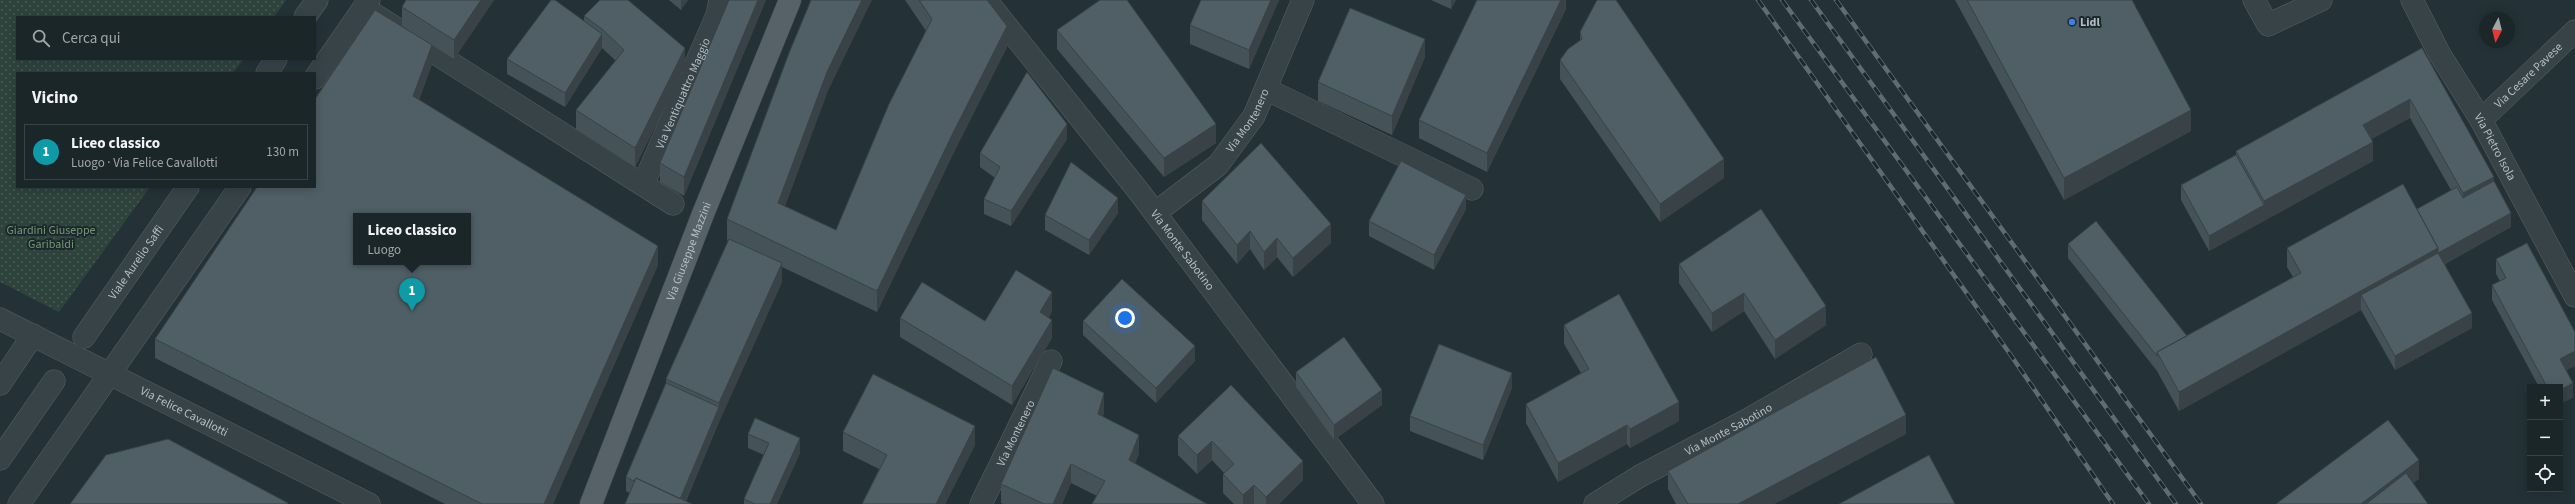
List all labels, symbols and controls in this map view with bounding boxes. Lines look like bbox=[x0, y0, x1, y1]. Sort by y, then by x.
north arrow bbox=[2479, 12, 2515, 48]
place label: Lidl bbox=[2080, 14, 2100, 31]
search box bbox=[16, 16, 316, 60]
marker: Lidl bbox=[2067, 17, 2077, 27]
icon: search bbox=[30, 27, 52, 49]
text: Cerca qui bbox=[62, 28, 121, 49]
street label: Via Ventiquattro Maggio bbox=[652, 35, 715, 152]
street label: Via Cesare Pavese bbox=[2490, 39, 2567, 112]
text: Vicino bbox=[32, 86, 78, 110]
street label: Via Montenero bbox=[1222, 86, 1274, 156]
street label: Via Pietro Isola bbox=[2470, 110, 2520, 184]
text: Liceo classico bbox=[71, 133, 160, 154]
text: 1 bbox=[43, 143, 49, 161]
text: 130 m bbox=[266, 143, 299, 161]
text: Luogo · Via Felice Cavallotti bbox=[71, 154, 218, 172]
street label: Via Giuseppe Mazzini bbox=[662, 199, 716, 303]
street label: Via Monte Sabotino bbox=[1146, 206, 1218, 294]
popup bbox=[353, 213, 471, 265]
text: Liceo classico bbox=[367, 220, 457, 241]
park label: Giardini Giuseppe Garibaldi bbox=[6, 222, 96, 253]
street label: Viale Aurelio Saffi bbox=[105, 222, 168, 303]
text: Luogo bbox=[367, 241, 401, 259]
pin: 1 bbox=[399, 278, 425, 311]
your location bbox=[1115, 308, 1135, 328]
street label: Via Felice Cavallotti bbox=[137, 383, 231, 441]
map controls bbox=[2527, 384, 2563, 492]
button: + bbox=[2527, 384, 2563, 420]
street label: Via Montenero bbox=[993, 397, 1040, 470]
street label: Via Monte Sabotino bbox=[1682, 399, 1776, 460]
button: − bbox=[2527, 420, 2563, 456]
button: locate bbox=[2527, 456, 2563, 492]

